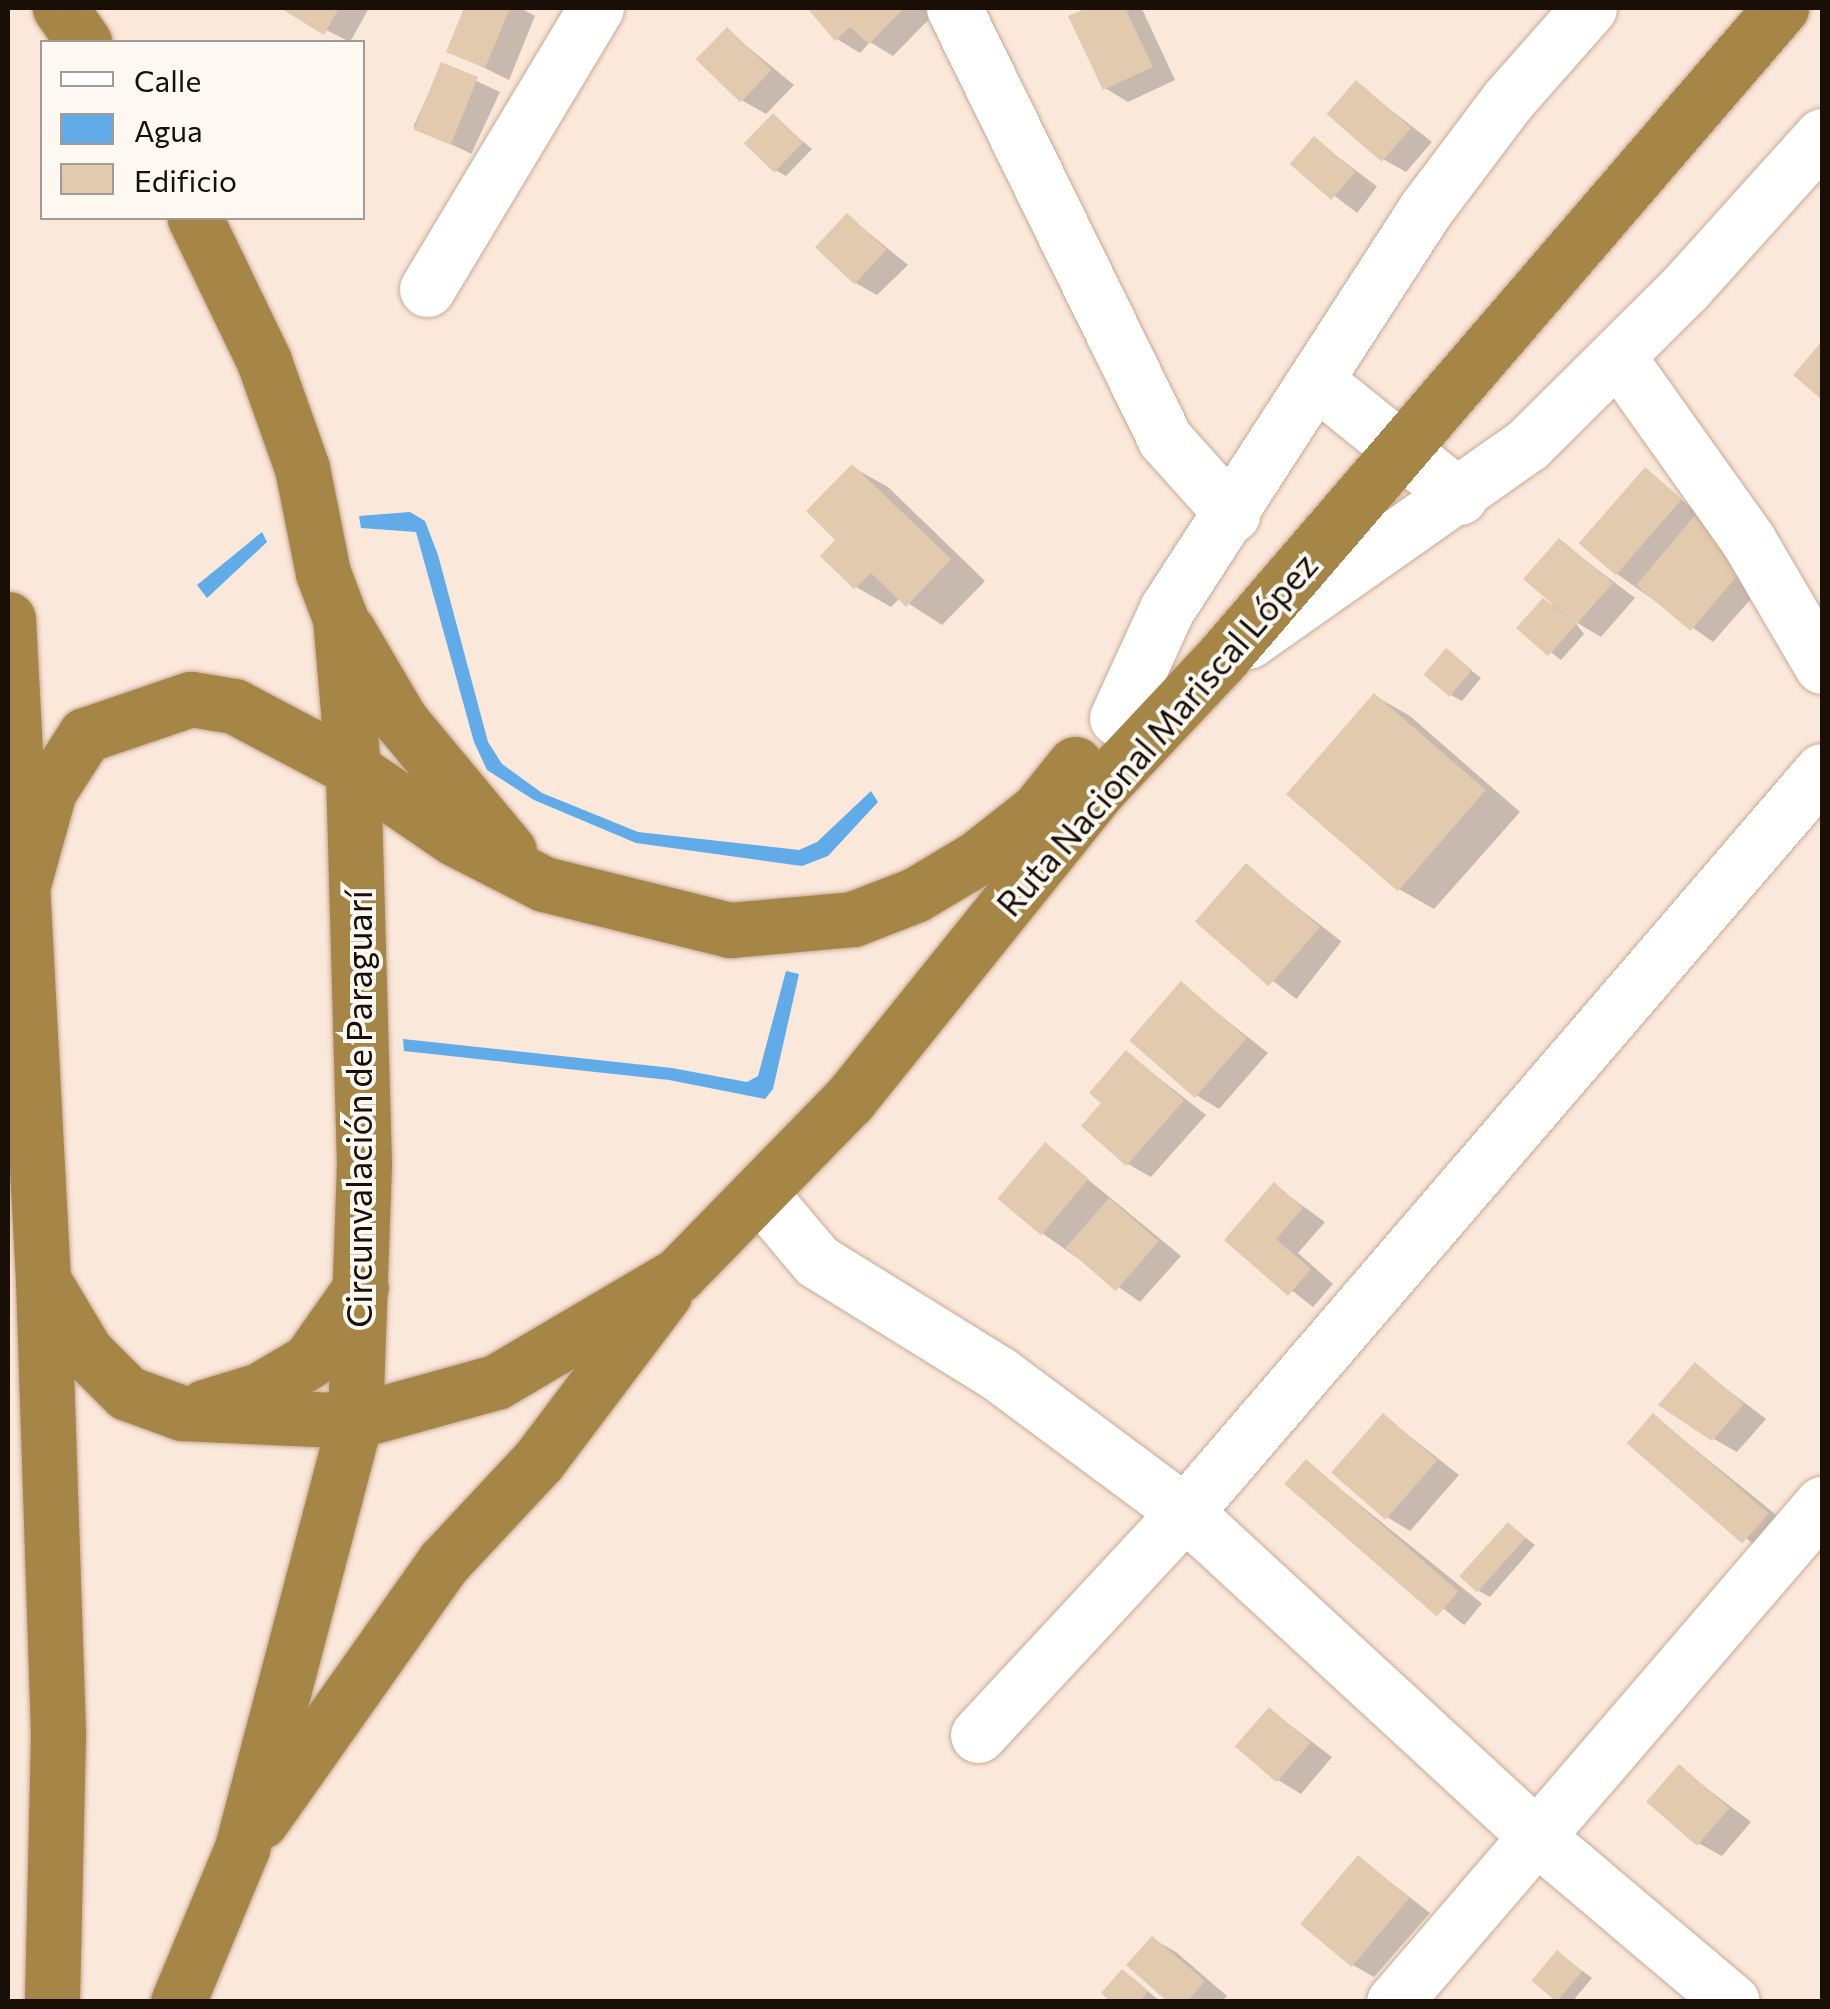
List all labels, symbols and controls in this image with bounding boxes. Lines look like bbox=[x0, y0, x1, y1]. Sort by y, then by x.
legend bbox=[40, 40, 365, 220]
text: Calle bbox=[134, 61, 201, 98]
text: Agua bbox=[134, 111, 203, 148]
text: Edificio bbox=[134, 161, 237, 198]
street label: Ruta Nacional Mariscal López bbox=[987, 544, 1325, 924]
street label: Circunvalación de Paraguarí bbox=[337, 890, 379, 1328]

